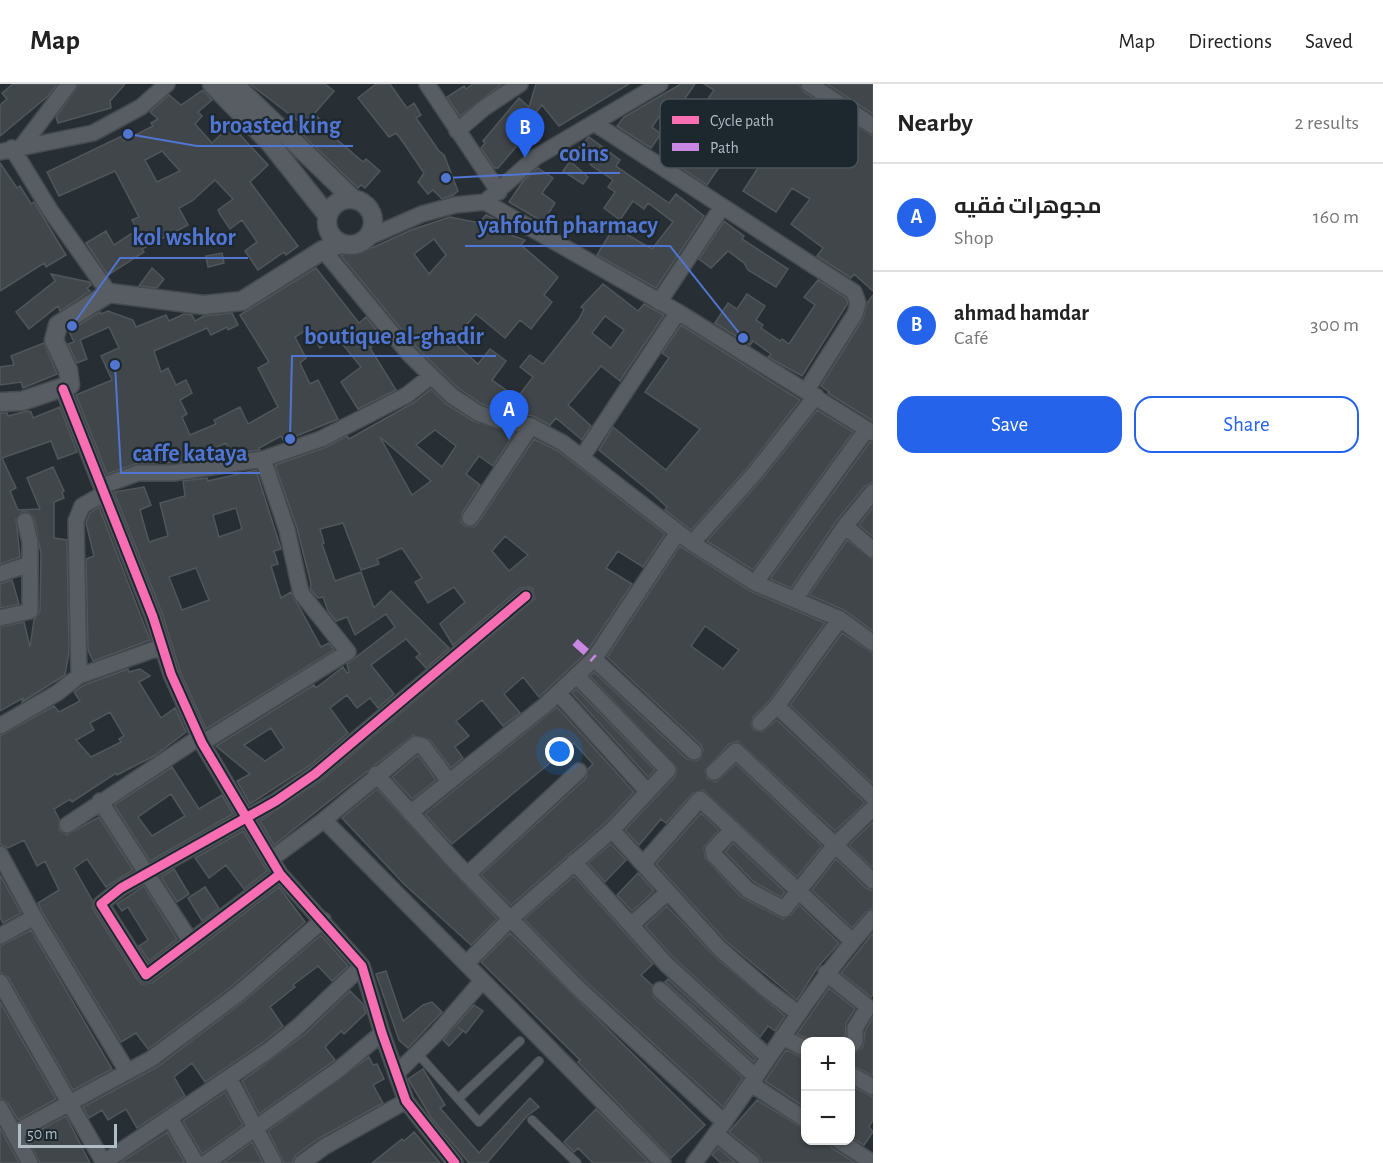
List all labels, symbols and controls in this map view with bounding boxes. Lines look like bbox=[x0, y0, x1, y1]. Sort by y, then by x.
text: Map bbox=[30, 27, 80, 55]
text: Map bbox=[1119, 31, 1155, 52]
text: Directions bbox=[1188, 31, 1272, 52]
text: Saved bbox=[1305, 31, 1353, 52]
legend bbox=[660, 99, 858, 168]
callout: broasted king bbox=[197, 104, 353, 146]
pin: B bbox=[506, 109, 544, 158]
text: Nearby bbox=[897, 110, 973, 136]
text: Cycle path bbox=[710, 113, 774, 130]
text: 2 results bbox=[1295, 113, 1359, 133]
text: broasted king bbox=[209, 114, 342, 138]
callout: coins bbox=[547, 131, 620, 173]
text: Path bbox=[710, 140, 739, 156]
text: coins bbox=[559, 142, 609, 166]
text: مجوهرات فقيه bbox=[954, 195, 1101, 217]
callout: yahfoufi pharmacy bbox=[465, 204, 670, 246]
text: A bbox=[911, 207, 923, 227]
text: 160 m bbox=[1313, 207, 1359, 227]
text: yahfoufi pharmacy bbox=[477, 214, 658, 238]
callout: kol wshkor bbox=[120, 216, 248, 258]
text: kol wshkor bbox=[132, 226, 236, 250]
text: Shop bbox=[954, 228, 994, 248]
text: ahmad hamdar bbox=[954, 302, 1089, 324]
callout: boutique al-ghadir bbox=[292, 314, 496, 356]
text: B bbox=[911, 315, 922, 335]
text: 300 m bbox=[1310, 315, 1359, 335]
text: boutique al-ghadir bbox=[304, 325, 485, 349]
text: Café bbox=[954, 328, 988, 348]
pin: A bbox=[490, 390, 528, 440]
button: Save bbox=[897, 396, 1122, 453]
button: Share bbox=[1134, 396, 1359, 453]
callout: caffe kataya bbox=[121, 431, 260, 473]
text: caffe kataya bbox=[132, 442, 248, 466]
your location bbox=[545, 737, 574, 766]
map controls bbox=[801, 1037, 855, 1145]
button: + bbox=[801, 1037, 855, 1091]
button: − bbox=[801, 1091, 855, 1145]
scale bar bbox=[18, 1121, 117, 1148]
text: 50 m bbox=[27, 1126, 58, 1142]

